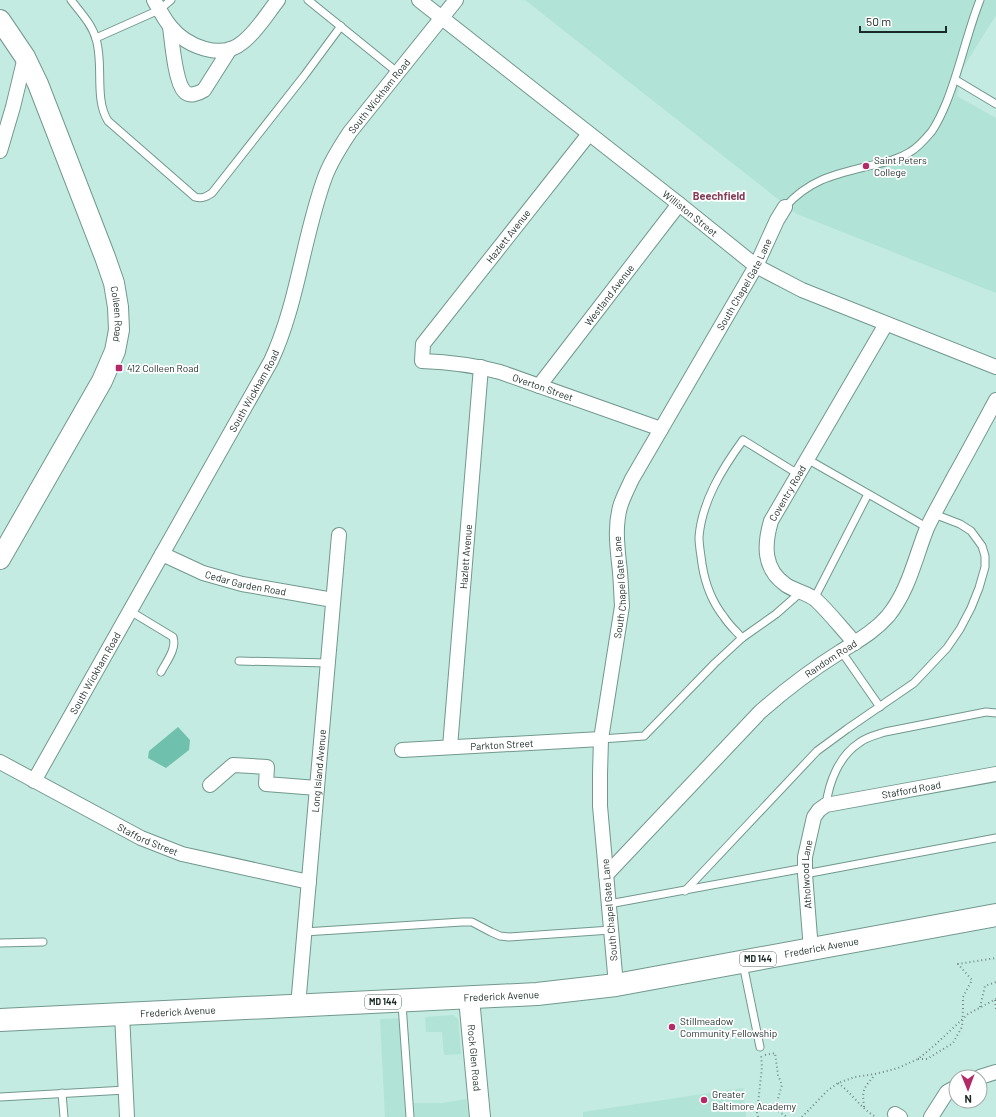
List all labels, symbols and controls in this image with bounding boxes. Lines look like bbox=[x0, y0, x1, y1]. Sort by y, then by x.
scale bar bbox=[860, 8, 946, 34]
text: 50 m bbox=[866, 14, 891, 28]
street label: South Wickham Road bbox=[345, 56, 412, 136]
place label: Saint Peters College bbox=[874, 154, 927, 178]
marker: Saint Peters College bbox=[861, 161, 871, 171]
street label: Williston Street bbox=[660, 188, 720, 239]
district label: Beechfield bbox=[693, 189, 745, 202]
street label: Hazlett Avenue bbox=[483, 207, 533, 265]
street label: South Chapel Gate Lane bbox=[714, 237, 774, 332]
street label: Westland Avenue bbox=[582, 262, 636, 328]
street label: Colleen Road bbox=[109, 285, 125, 343]
street label: South Wickham Road bbox=[226, 348, 281, 434]
place label: 412 Colleen Road bbox=[127, 362, 199, 374]
marker: 412 Colleen Road bbox=[114, 363, 124, 373]
street label: Overton Street bbox=[511, 371, 575, 404]
street label: Coventry Road bbox=[766, 463, 808, 523]
street label: Hazlett Avenue bbox=[457, 524, 474, 589]
street label: South Chapel Gate Lane bbox=[611, 536, 628, 639]
street label: Cedar Garden Road bbox=[204, 568, 287, 598]
street label: South Wickham Road bbox=[67, 630, 123, 716]
street label: Random Road bbox=[802, 637, 859, 680]
street label: Long Island Avenue bbox=[309, 729, 328, 813]
street label: Parkton Street bbox=[470, 737, 534, 752]
street label: Stafford Road bbox=[881, 778, 942, 801]
street label: Stafford Street bbox=[116, 821, 180, 858]
street label: Atholwood Lane bbox=[799, 839, 815, 909]
street label: South Chapel Gate Lane bbox=[599, 858, 619, 962]
street label: Frederick Avenue bbox=[783, 934, 860, 960]
road number: MD 144 bbox=[740, 952, 776, 966]
street label: Frederick Avenue bbox=[463, 988, 539, 1004]
road number: MD 144 bbox=[365, 995, 401, 1009]
street label: Frederick Avenue bbox=[140, 1004, 216, 1019]
place label: Stillmeadow Community Fellowship bbox=[680, 1015, 777, 1039]
marker: Stillmeadow Community Fellowship bbox=[667, 1022, 677, 1032]
street label: Rock Glen Road bbox=[465, 1024, 484, 1092]
north arrow bbox=[948, 1069, 988, 1109]
place label: Greater Baltimore Academy bbox=[712, 1088, 797, 1112]
text: N bbox=[964, 1093, 972, 1106]
marker: Greater Baltimore Academy bbox=[699, 1095, 709, 1105]

